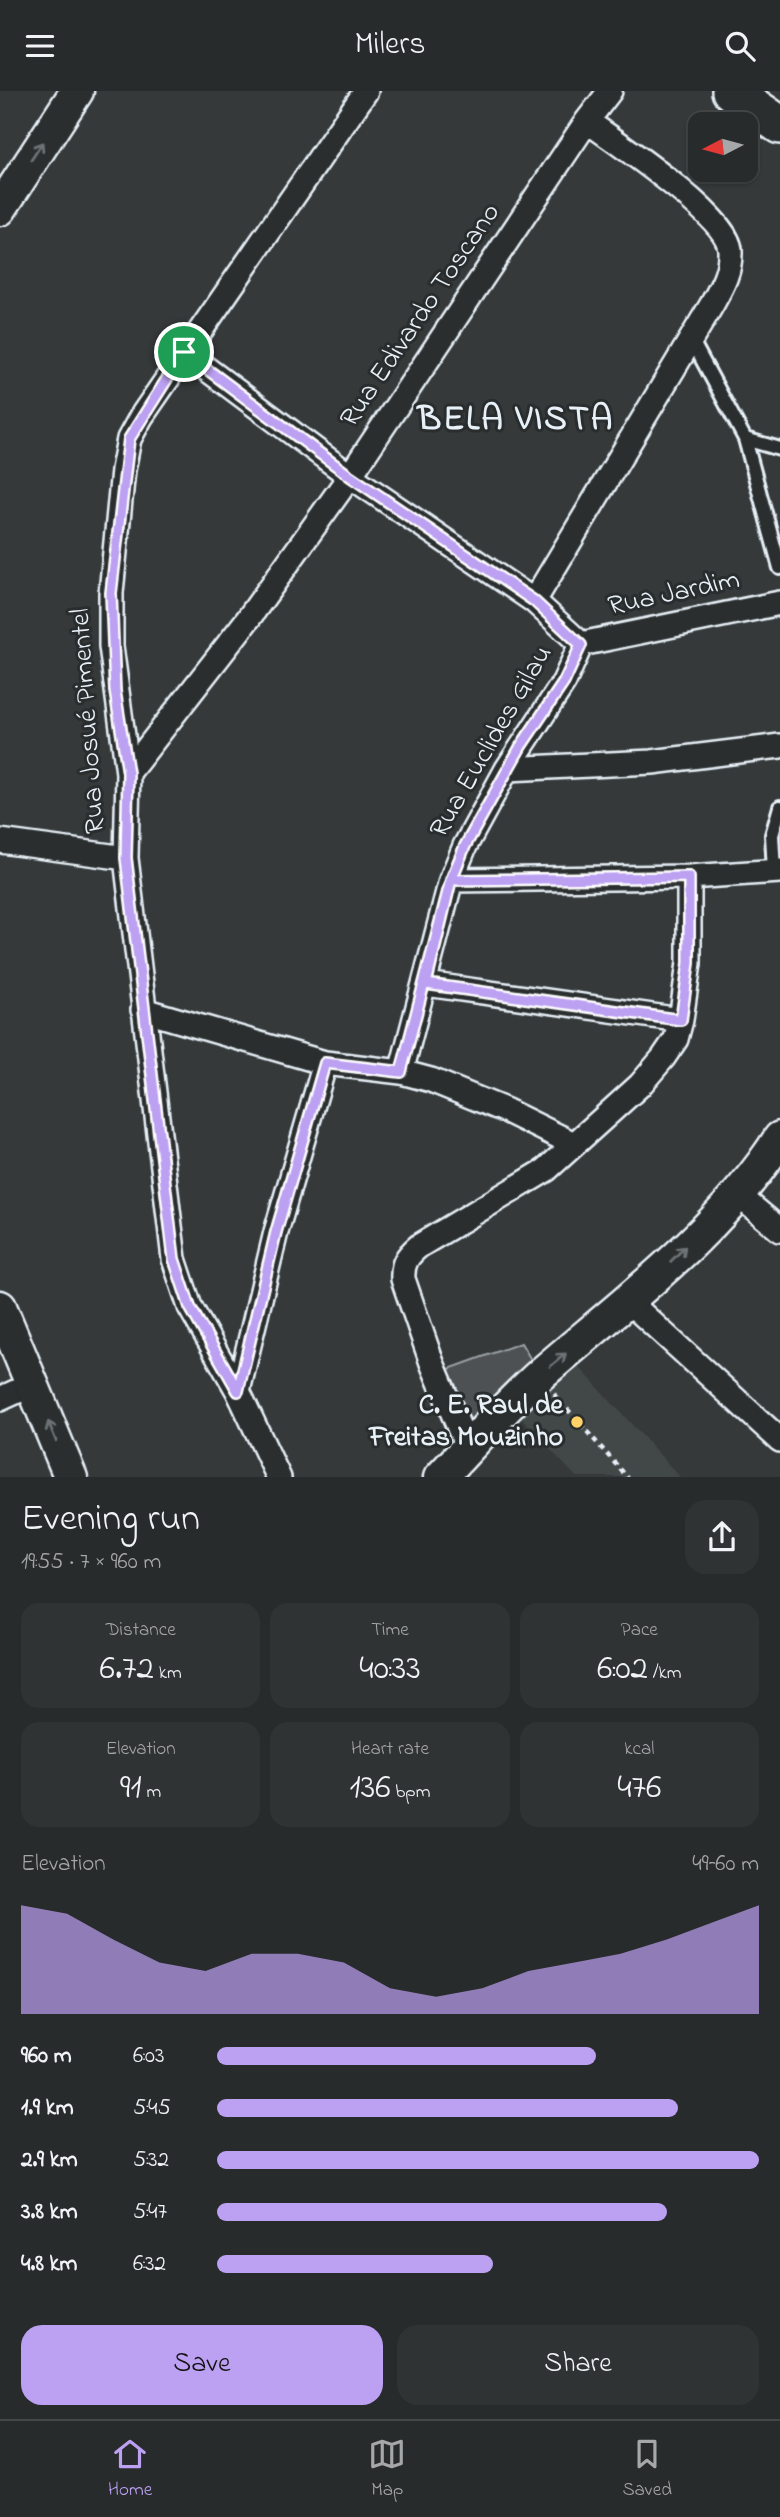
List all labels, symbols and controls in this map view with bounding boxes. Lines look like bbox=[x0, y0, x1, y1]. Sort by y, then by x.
text: Milers bbox=[354, 22, 426, 69]
icon: menu bbox=[21, 27, 59, 65]
icon: search bbox=[721, 27, 759, 65]
north arrow bbox=[688, 112, 758, 182]
map controls bbox=[688, 112, 758, 182]
one-way arrow bbox=[30, 142, 44, 162]
street label: Rua Edivardo Toscano bbox=[331, 196, 511, 436]
pin bbox=[154, 322, 214, 382]
icon: arrive bbox=[165, 333, 203, 371]
district label: BELA VISTA bbox=[416, 395, 614, 446]
street label: Rua Jardim bbox=[604, 560, 744, 628]
street label: Rua Josué Pimentel bbox=[61, 607, 117, 835]
street label: Rua Euclides Gilau bbox=[420, 638, 564, 846]
one-way arrow bbox=[669, 1245, 686, 1262]
one-way arrow bbox=[548, 1352, 566, 1368]
place label: C. E. Raul de Freitas Mouzinho bbox=[367, 1386, 564, 1459]
marker: C. E. Raul de Freitas Mouzinho bbox=[569, 1414, 585, 1430]
one-way arrow bbox=[45, 1420, 58, 1442]
text: Evening run bbox=[21, 1492, 200, 1548]
button: share bbox=[685, 1500, 759, 1574]
text: 19:55 · 7 × 960 m bbox=[21, 1546, 161, 1579]
text: Distance bbox=[106, 1617, 176, 1644]
text: Time bbox=[371, 1617, 409, 1644]
text: Pace bbox=[621, 1617, 658, 1644]
text: 6.72 bbox=[100, 1644, 154, 1695]
text: 40:33 bbox=[359, 1644, 421, 1695]
text: 6:02 bbox=[597, 1644, 648, 1695]
text: km bbox=[154, 1660, 182, 1687]
text: /km bbox=[648, 1660, 682, 1687]
text: Elevation bbox=[106, 1736, 176, 1763]
text: Heart rate bbox=[351, 1736, 429, 1763]
text: kcal bbox=[624, 1736, 654, 1763]
text: 91 bbox=[120, 1763, 142, 1814]
text: 136 bbox=[350, 1763, 391, 1814]
text: 476 bbox=[617, 1763, 661, 1814]
text: m bbox=[142, 1779, 161, 1806]
text: bpm bbox=[391, 1779, 430, 1806]
text: Elevation bbox=[21, 1848, 106, 1881]
text: 49–60 m bbox=[692, 1848, 759, 1881]
text: 960 m bbox=[21, 2040, 72, 2073]
text: 6:03 bbox=[133, 2040, 165, 2073]
text: 1.9 km bbox=[21, 2092, 74, 2125]
text: 5:45 bbox=[133, 2092, 171, 2125]
text: 2.9 km bbox=[21, 2144, 78, 2177]
text: 5:32 bbox=[133, 2144, 169, 2177]
text: 3.8 km bbox=[21, 2196, 78, 2229]
text: 5:47 bbox=[133, 2196, 167, 2229]
text: 4.8 km bbox=[21, 2248, 77, 2281]
text: 6:32 bbox=[133, 2248, 166, 2281]
button: Save bbox=[21, 2325, 383, 2405]
button: Share bbox=[397, 2325, 759, 2405]
tab: Home bbox=[108, 2435, 152, 2504]
tab: Map bbox=[368, 2435, 406, 2504]
tab: Saved bbox=[622, 2435, 672, 2504]

